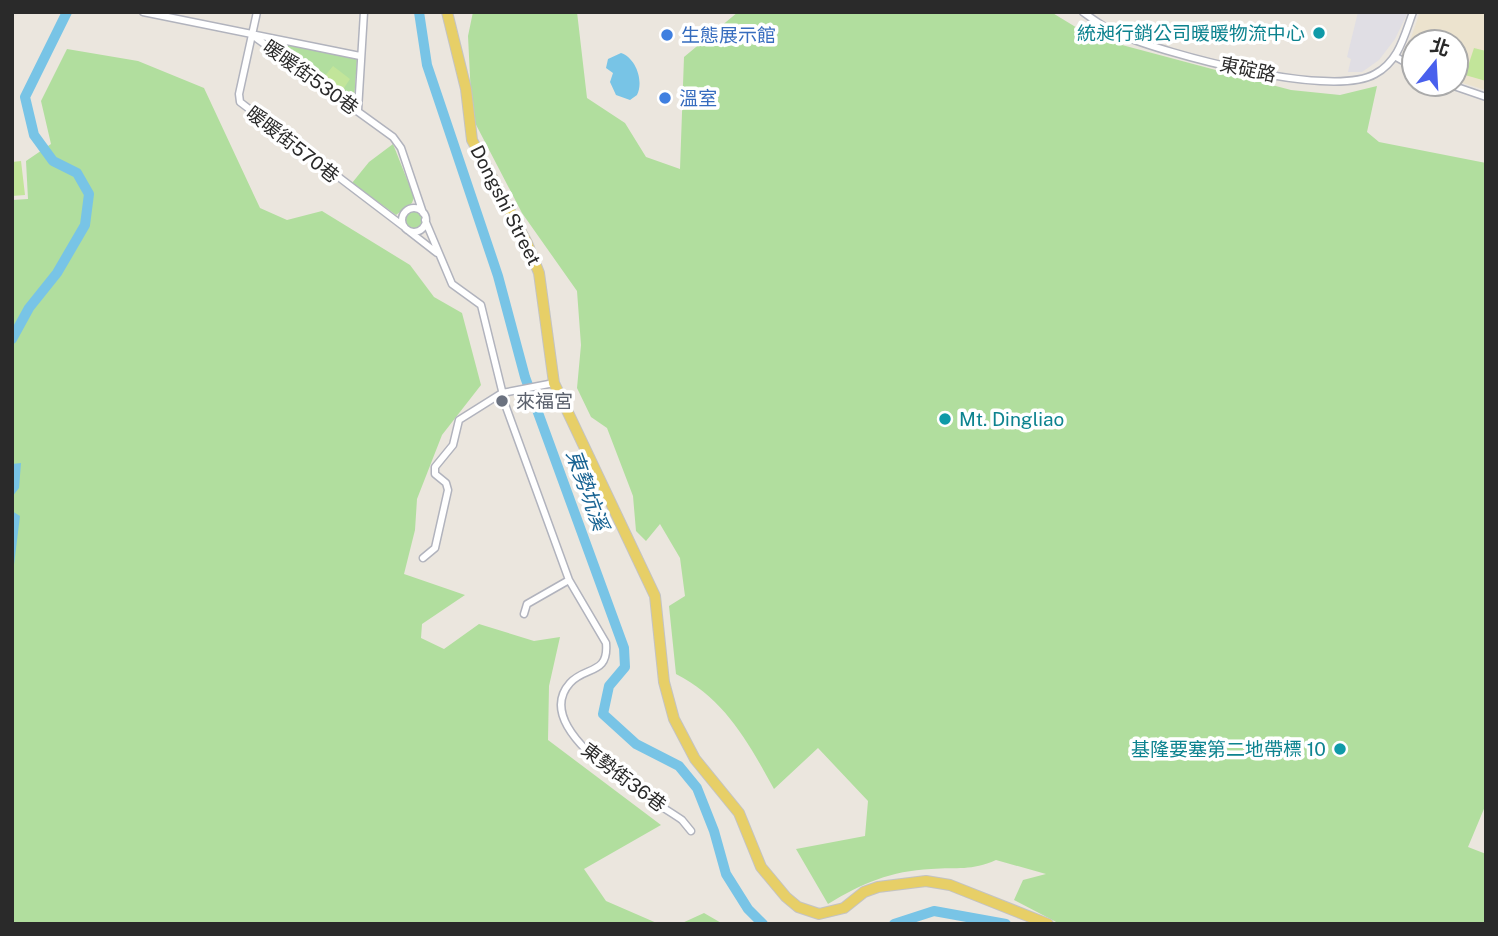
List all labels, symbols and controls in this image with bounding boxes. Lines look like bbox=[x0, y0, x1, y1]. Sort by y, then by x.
place label: 統昶行銷公司暖暖物流中心 bbox=[1077, 22, 1305, 44]
place label: 生態展示館 bbox=[681, 24, 776, 46]
marker: 統昶行銷公司暖暖物流中心 bbox=[1311, 25, 1327, 41]
marker: 生態展示館 bbox=[659, 27, 675, 43]
north arrow bbox=[1400, 28, 1470, 98]
text: 北 bbox=[1428, 33, 1453, 60]
street label: 暖暖街530巷 bbox=[259, 35, 363, 119]
street label: 東碇路 bbox=[1218, 52, 1278, 86]
place label: 溫室 bbox=[679, 87, 717, 109]
marker: 溫室 bbox=[657, 90, 673, 106]
street label: 暖暖街570巷 bbox=[243, 101, 343, 187]
street label: Dongshi Street bbox=[466, 141, 546, 269]
place label: 來福宮 bbox=[516, 390, 573, 412]
marker: 來福宮 bbox=[494, 393, 510, 409]
place label: Mt. Dingliao bbox=[959, 408, 1064, 430]
marker: Mt. Dingliao bbox=[937, 411, 953, 427]
water label: 東勢坑溪 bbox=[561, 446, 615, 536]
street label: 東勢街36巷 bbox=[578, 738, 670, 816]
place label: 基隆要塞第二地帶標 10 bbox=[1131, 738, 1326, 760]
marker: 基隆要塞第二地帶標 10 bbox=[1332, 741, 1348, 757]

